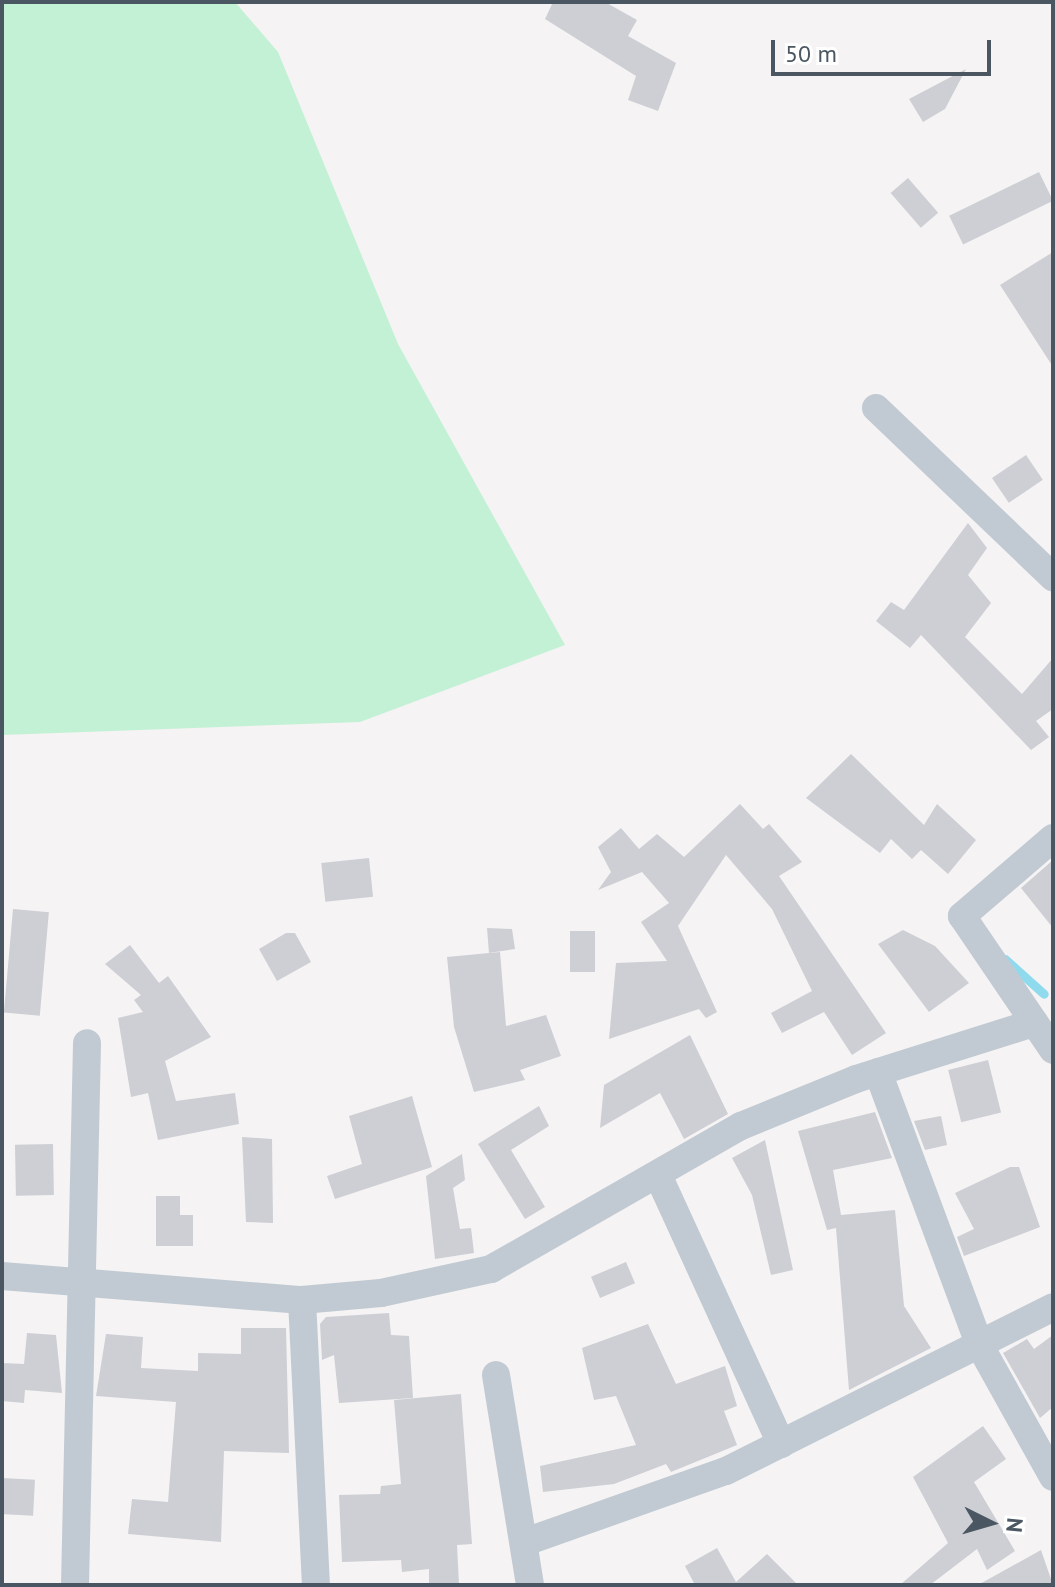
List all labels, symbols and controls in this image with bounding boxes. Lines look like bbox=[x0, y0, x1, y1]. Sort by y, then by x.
scale bar bbox=[775, 24, 995, 74]
text: 50 m bbox=[785, 38, 837, 69]
north arrow bbox=[951, 1483, 1031, 1563]
text: N bbox=[1000, 1517, 1029, 1534]

